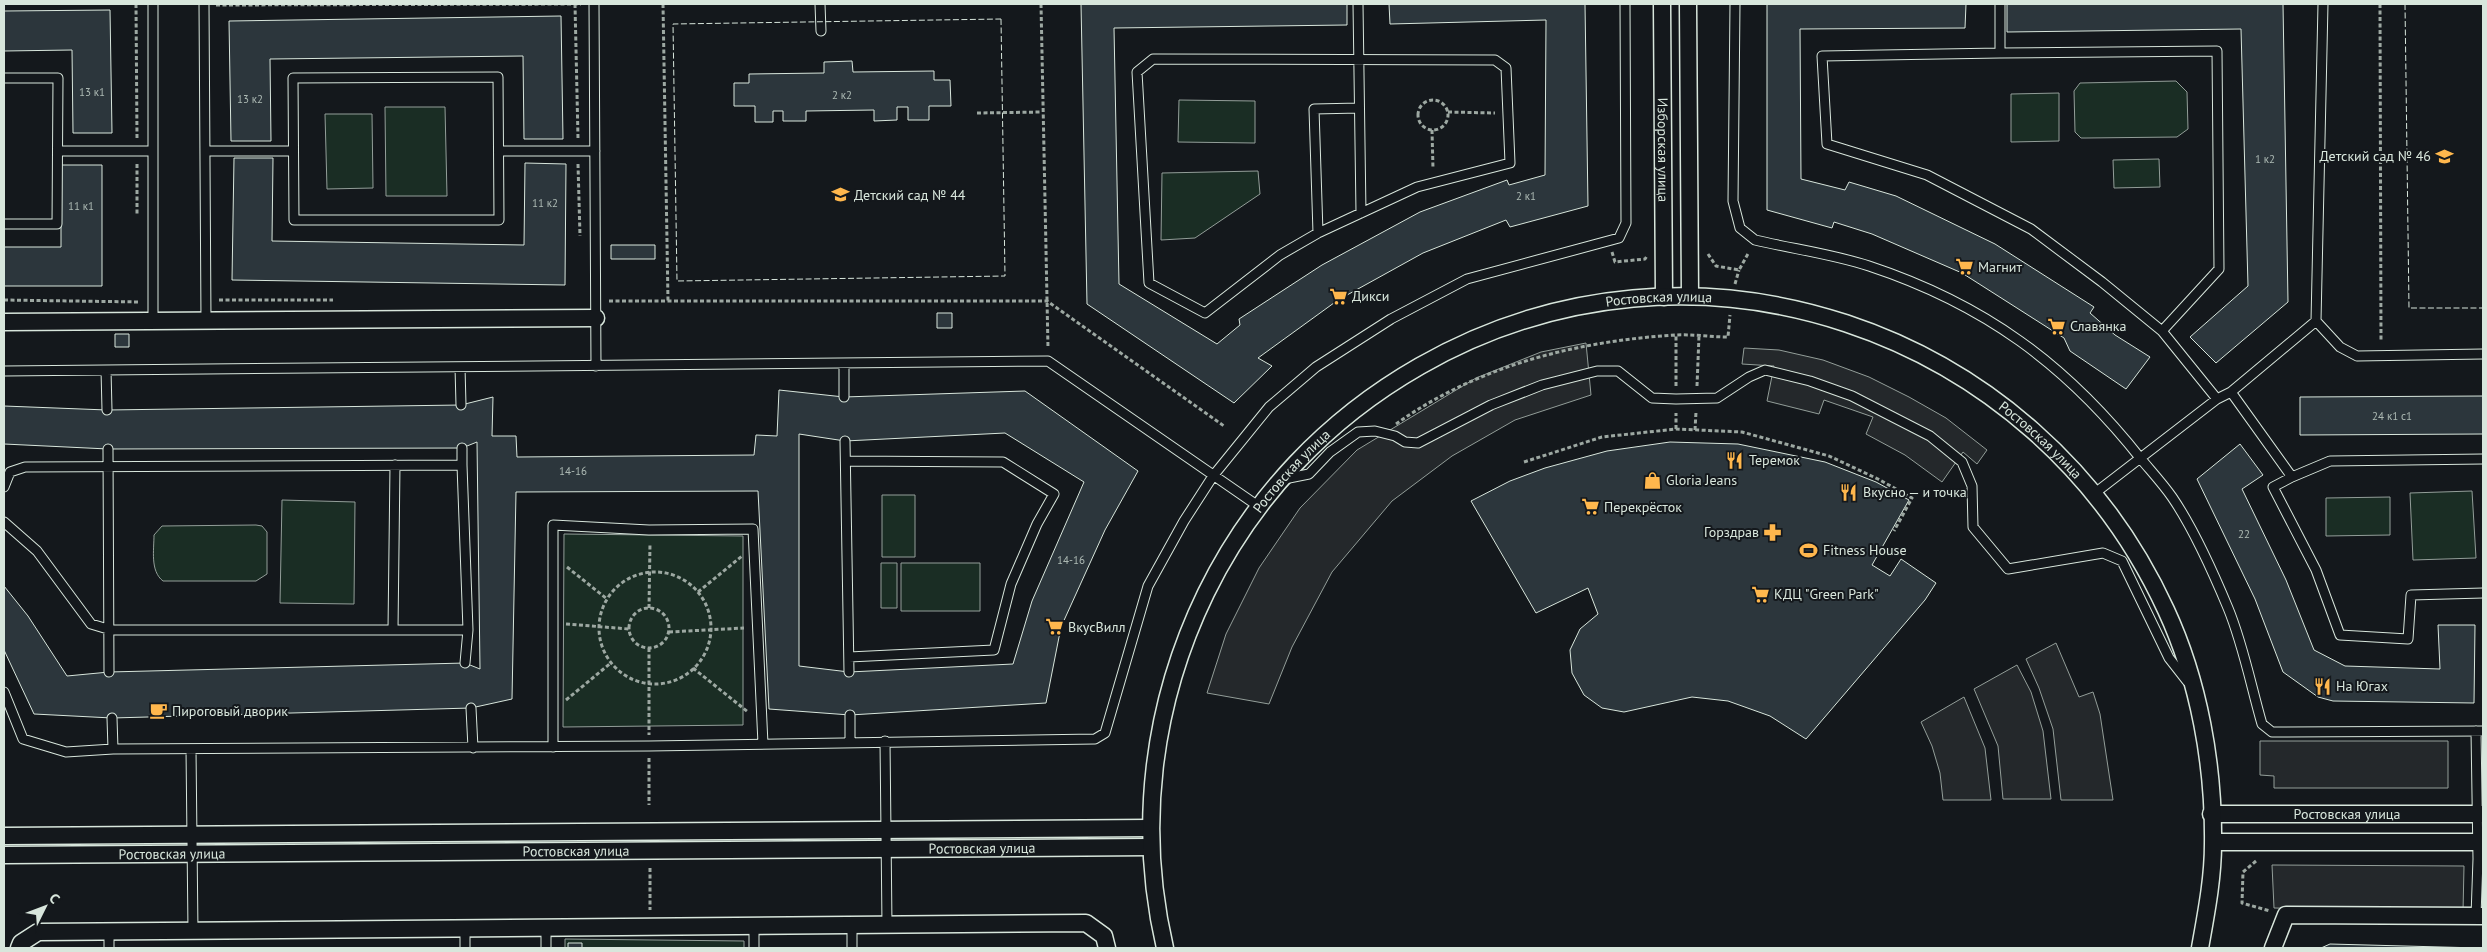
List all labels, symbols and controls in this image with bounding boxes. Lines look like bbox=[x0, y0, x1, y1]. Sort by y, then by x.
house number: 13 к1 bbox=[79, 85, 105, 99]
house number: 2 к2 bbox=[832, 88, 852, 102]
house number: 13 к2 bbox=[237, 92, 263, 106]
street label: Изборская улица bbox=[1654, 98, 1672, 202]
school or university icon: Детский сад № 46 bbox=[2435, 146, 2455, 166]
place label: Детский сад № 46 bbox=[2320, 147, 2431, 165]
house number: 1 к2 bbox=[2255, 152, 2275, 166]
school or university icon: Детский сад № 44 bbox=[830, 185, 850, 205]
place label: Детский сад № 44 bbox=[854, 186, 966, 204]
house number: 2 к1 bbox=[1516, 189, 1536, 203]
house number: 11 к2 bbox=[532, 196, 558, 210]
house number: 11 к1 bbox=[68, 199, 94, 213]
supermarket icon: Магнит bbox=[1954, 257, 1974, 277]
place label: Магнит bbox=[1978, 258, 2022, 276]
supermarket icon: Дикси bbox=[1328, 286, 1348, 306]
place label: Дикси bbox=[1352, 287, 1390, 305]
street label: Ростовская улица bbox=[1604, 287, 1713, 311]
supermarket icon: Славянка bbox=[2046, 316, 2066, 336]
place label: Славянка bbox=[2070, 317, 2126, 335]
street label: Ростовская улица bbox=[1995, 397, 2086, 483]
house number: 24 к1 с1 bbox=[2372, 409, 2412, 423]
street label: Ростовская улица bbox=[1249, 425, 1334, 516]
restaurant icon: Теремок bbox=[1725, 450, 1745, 470]
place label: Теремок bbox=[1749, 451, 1800, 469]
house number: 14-16 bbox=[559, 464, 587, 478]
shop icon: Gloria Jeans bbox=[1642, 470, 1662, 490]
place label: Gloria Jeans bbox=[1666, 471, 1737, 489]
restaurant icon: Вкусно — и точка bbox=[1839, 482, 1859, 502]
place label: Вкусно — и точка bbox=[1863, 483, 1967, 501]
supermarket icon: Перекрёсток bbox=[1580, 497, 1600, 517]
place label: Перекрёсток bbox=[1604, 498, 1682, 516]
pharmacy icon: Горздрав bbox=[1763, 522, 1783, 542]
place label: Горздрав bbox=[1704, 523, 1759, 541]
house number: 22 bbox=[2238, 527, 2250, 541]
sports icon: Fitness House bbox=[1799, 540, 1819, 560]
place label: Fitness House bbox=[1823, 541, 1907, 559]
house number: 14-16 bbox=[1057, 553, 1085, 567]
supermarket icon: КДЦ "Green Park" bbox=[1750, 584, 1770, 604]
place label: КДЦ "Green Park" bbox=[1774, 585, 1879, 603]
supermarket icon: ВкусВилл bbox=[1044, 617, 1064, 637]
place label: ВкусВилл bbox=[1068, 618, 1126, 636]
restaurant icon: На Югах bbox=[2312, 676, 2332, 696]
place label: На Югах bbox=[2336, 677, 2388, 695]
cafe icon: Пироговый дворик bbox=[148, 701, 168, 721]
place label: Пироговый дворик bbox=[172, 702, 288, 720]
street label: Ростовская улица bbox=[2294, 805, 2400, 823]
street label: Ростовская улица bbox=[928, 839, 1036, 858]
street label: Ростовская улица bbox=[522, 842, 630, 860]
street label: Ростовская улица bbox=[118, 844, 226, 863]
north arrow bbox=[20, 882, 70, 932]
text: С bbox=[45, 889, 64, 907]

